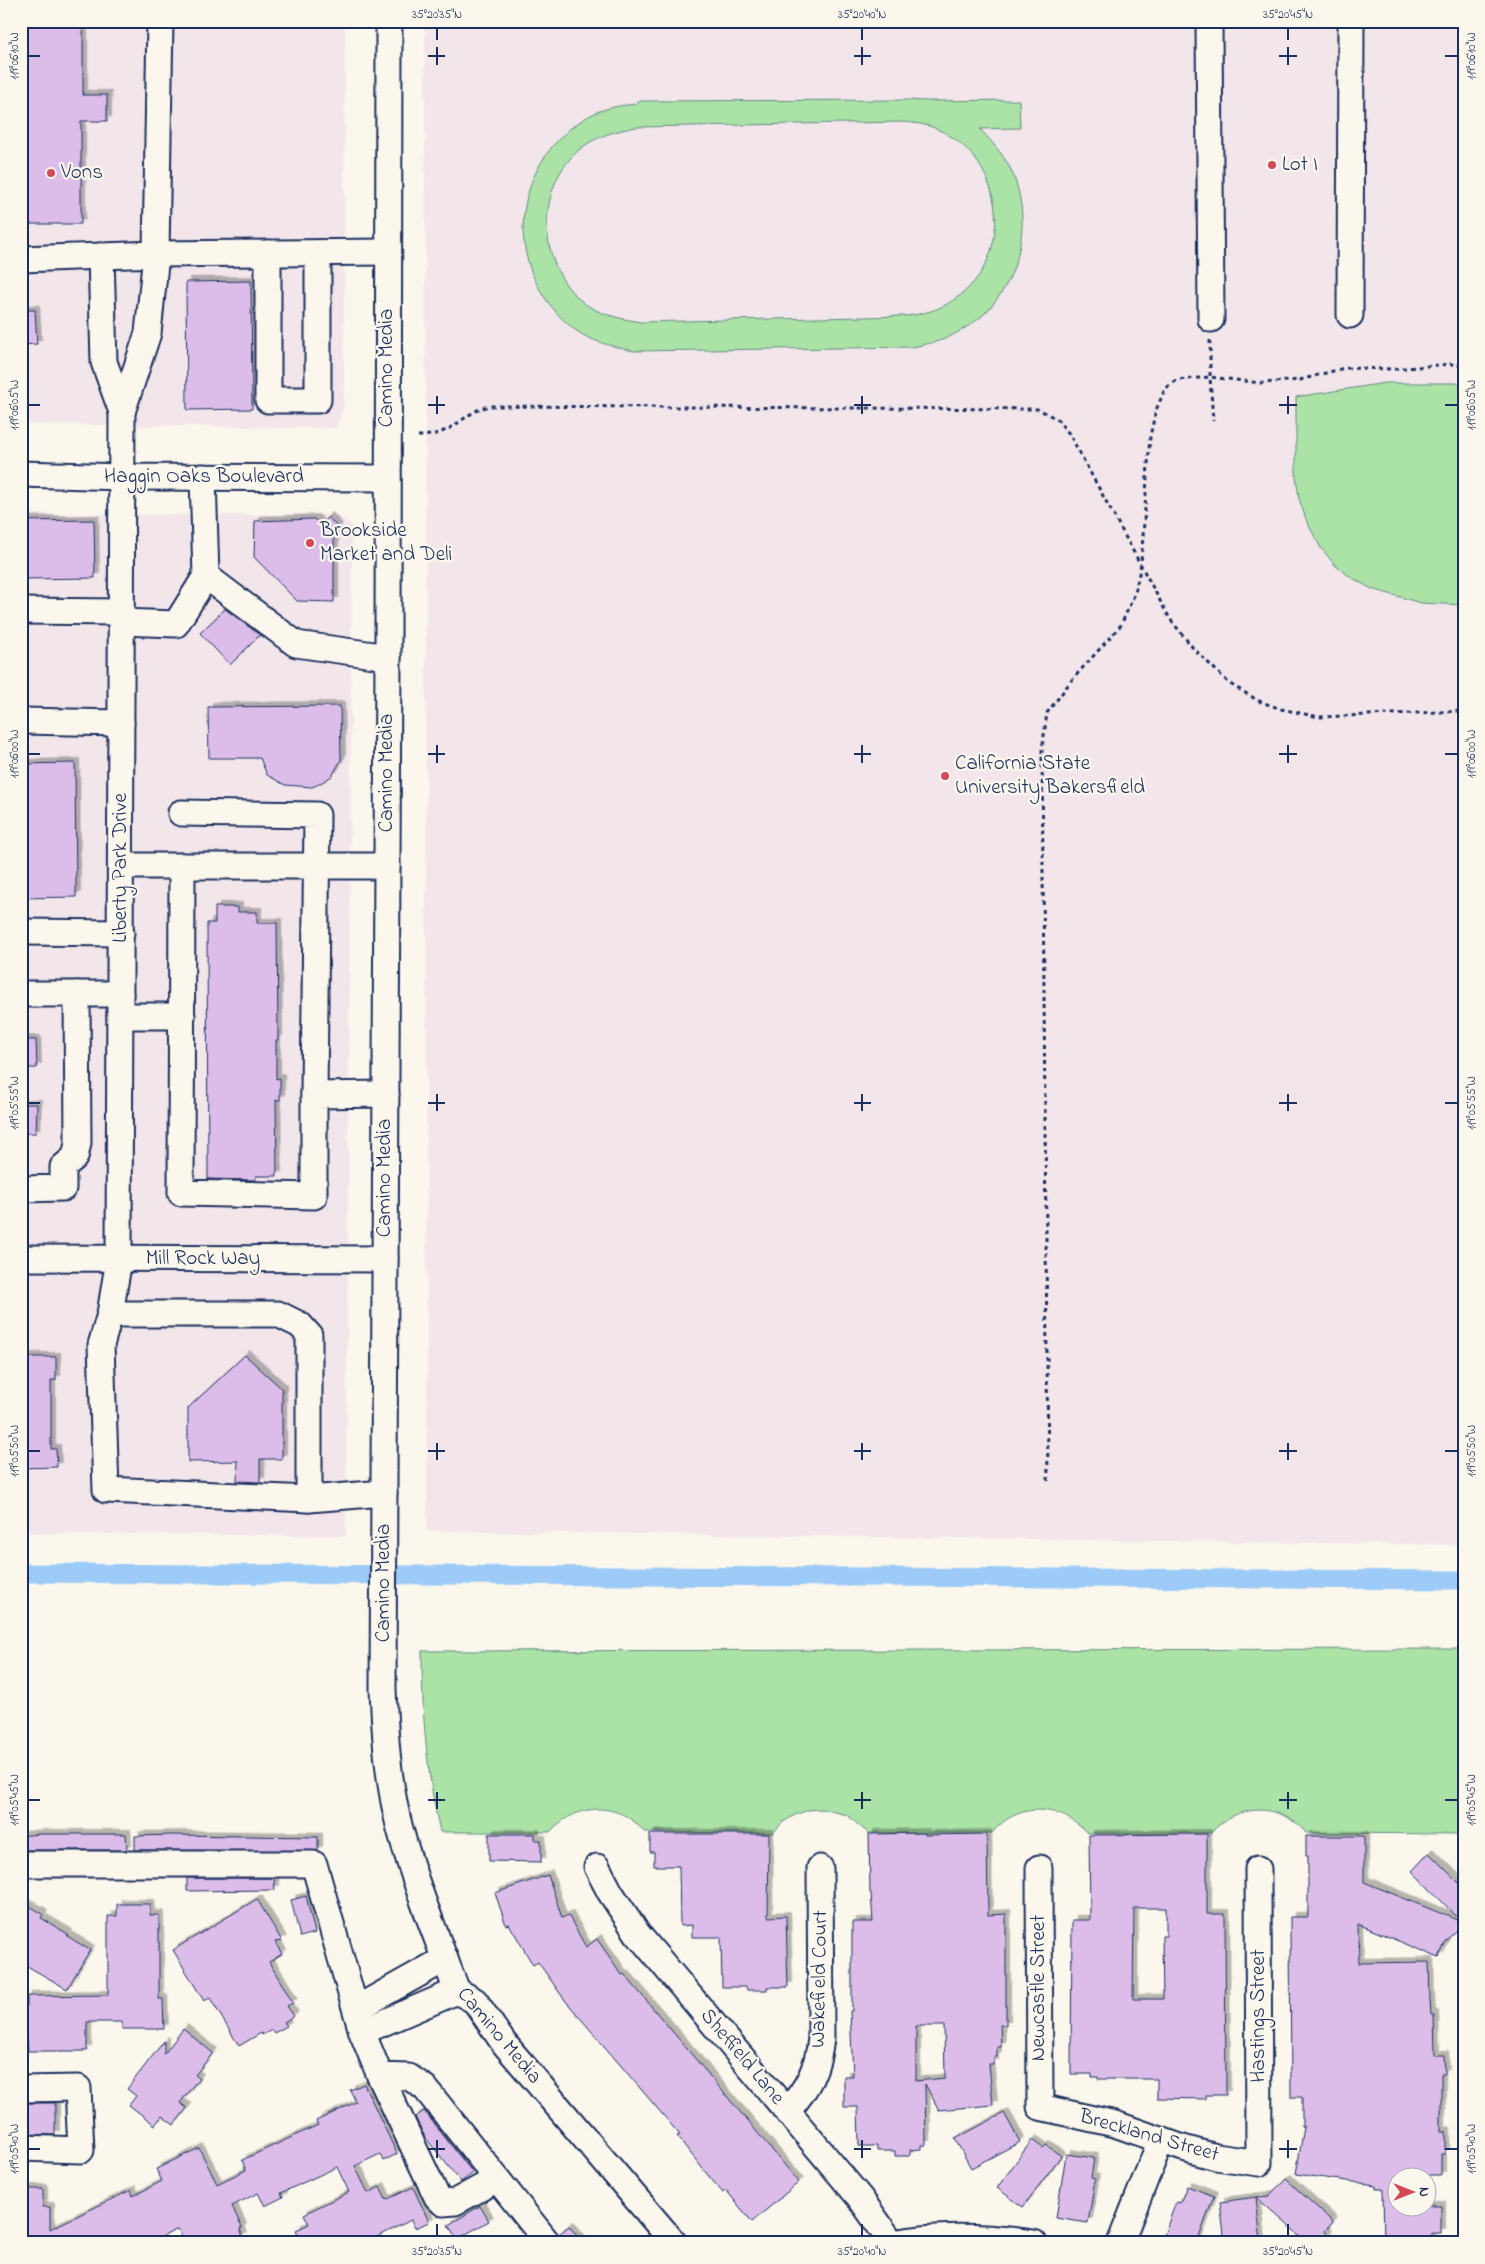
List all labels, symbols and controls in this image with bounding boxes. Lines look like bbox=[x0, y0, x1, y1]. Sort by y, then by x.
text: 35°20'35"N bbox=[412, 6, 462, 24]
text: 35°20'40"N bbox=[838, 6, 886, 24]
text: 35°20'45"N bbox=[1263, 6, 1313, 24]
text: 119°06'10"W bbox=[6, 32, 24, 80]
text: 119°06'10"W bbox=[1463, 32, 1481, 80]
place label: Lot I bbox=[1282, 150, 1318, 180]
place label: Vons bbox=[60, 158, 103, 188]
marker: Lot I bbox=[1266, 159, 1278, 171]
marker: Vons bbox=[45, 167, 57, 179]
street label: Camino Media bbox=[372, 309, 402, 427]
text: 119°06'05"W bbox=[6, 380, 24, 430]
text: 119°06'05"W bbox=[1463, 380, 1481, 430]
street label: Haggin Oaks Boulevard bbox=[104, 462, 304, 494]
place label: Brookside Market and Deli bbox=[319, 516, 452, 570]
marker: Brookside Market and Deli bbox=[304, 537, 316, 549]
street label: Camino Media bbox=[372, 714, 402, 832]
text: 119°06'00"W bbox=[6, 730, 24, 778]
text: 119°06'00"W bbox=[1463, 730, 1481, 778]
place label: California State University Bakersfield bbox=[955, 749, 1145, 805]
marker: California State University Bakersfield bbox=[939, 770, 951, 782]
street label: Liberty Park Drive bbox=[106, 793, 138, 943]
text: 119°05'55"W bbox=[6, 1076, 24, 1130]
text: 119°05'55"W bbox=[1463, 1076, 1481, 1130]
street label: Camino Media bbox=[370, 1119, 400, 1237]
street label: Mill Rock Way bbox=[146, 1244, 260, 1276]
text: 119°05'50"W bbox=[6, 1425, 24, 1477]
text: 119°05'50"W bbox=[1463, 1425, 1481, 1477]
street label: Camino Media bbox=[369, 1524, 399, 1642]
text: 119°05'45"W bbox=[6, 1774, 24, 1826]
text: 119°05'45"W bbox=[1463, 1774, 1481, 1826]
street label: Wakefield Court bbox=[804, 1910, 836, 2048]
street label: Newcastle Street bbox=[1024, 1915, 1054, 2061]
street label: Hastings Street bbox=[1244, 1949, 1276, 2083]
street label: Camino Media bbox=[449, 1981, 549, 2091]
street label: Sheffield Lane bbox=[693, 2002, 792, 2112]
street label: Breckland Street bbox=[1075, 2101, 1222, 2170]
text: 119°05'40"W bbox=[6, 2124, 24, 2174]
text: 119°05'40"W bbox=[1463, 2124, 1481, 2174]
north arrow bbox=[1388, 2166, 1438, 2216]
text: N bbox=[1413, 2187, 1434, 2197]
text: 35°20'35"N bbox=[412, 2243, 462, 2261]
text: 35°20'40"N bbox=[838, 2243, 886, 2261]
text: 35°20'45"N bbox=[1263, 2243, 1313, 2261]

